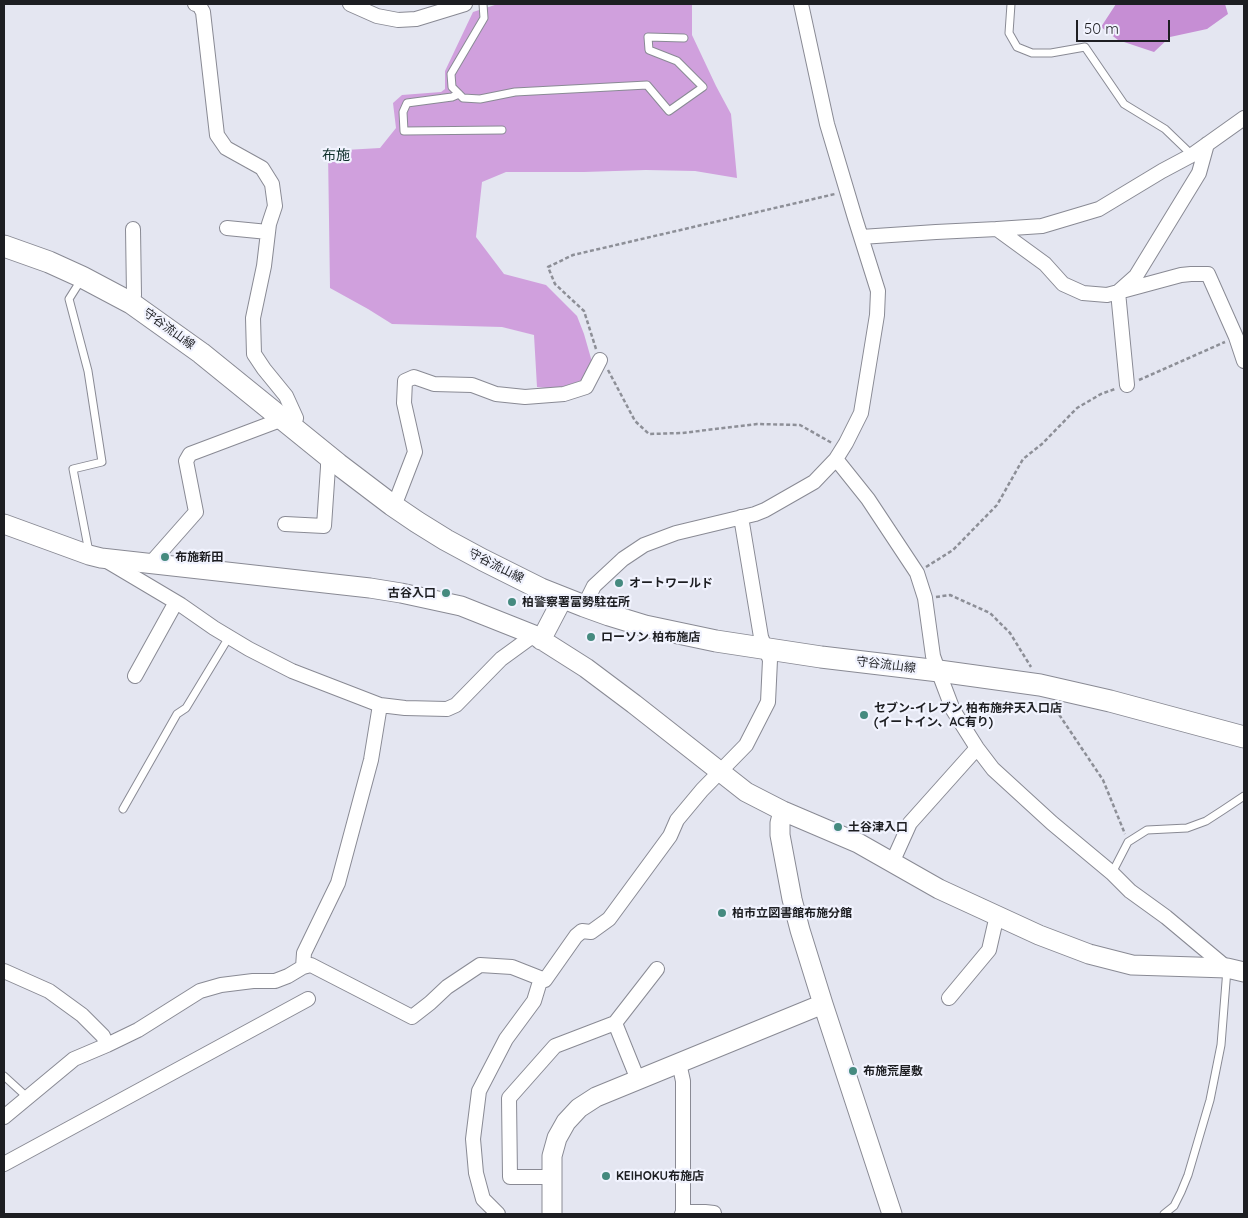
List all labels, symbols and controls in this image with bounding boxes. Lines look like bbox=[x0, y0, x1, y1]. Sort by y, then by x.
scale bar bbox=[1078, 10, 1172, 42]
text: 50 m bbox=[1084, 19, 1119, 38]
district label: 布施 bbox=[322, 148, 350, 164]
street label: 守谷流山線 bbox=[140, 306, 198, 352]
street label: 守谷流山線 bbox=[466, 546, 526, 586]
place label: 布施新田 bbox=[175, 550, 223, 564]
marker: 布施新田 bbox=[159, 551, 171, 563]
place label: オートワールド bbox=[629, 576, 713, 590]
marker: オートワールド bbox=[613, 577, 625, 589]
place label: 古谷入口 bbox=[388, 586, 436, 600]
marker: 古谷入口 bbox=[440, 587, 452, 599]
place label: 柏警察署富勢駐在所 bbox=[522, 595, 630, 609]
marker: 柏警察署富勢駐在所 bbox=[506, 596, 518, 608]
place label: ローソン 柏布施店 bbox=[601, 630, 700, 644]
marker: ローソン 柏布施店 bbox=[585, 631, 597, 643]
street label: 守谷流山線 bbox=[855, 654, 917, 676]
place label: セブン-イレブン 柏布施弁天入口店 (イートイン、AC有り) bbox=[874, 701, 1062, 729]
marker: セブン-イレブン 柏布施弁天入口店 (イートイン、AC有り) bbox=[858, 709, 870, 721]
place label: 土谷津入口 bbox=[848, 820, 908, 834]
marker: 土谷津入口 bbox=[832, 821, 844, 833]
place label: 柏市立図書館布施分館 bbox=[732, 906, 852, 920]
marker: 柏市立図書館布施分館 bbox=[716, 907, 728, 919]
place label: 布施荒屋敷 bbox=[863, 1064, 923, 1078]
marker: 布施荒屋敷 bbox=[847, 1065, 859, 1077]
place label: KEIHOKU布施店 bbox=[616, 1169, 704, 1183]
marker: KEIHOKU布施店 bbox=[600, 1170, 612, 1182]

